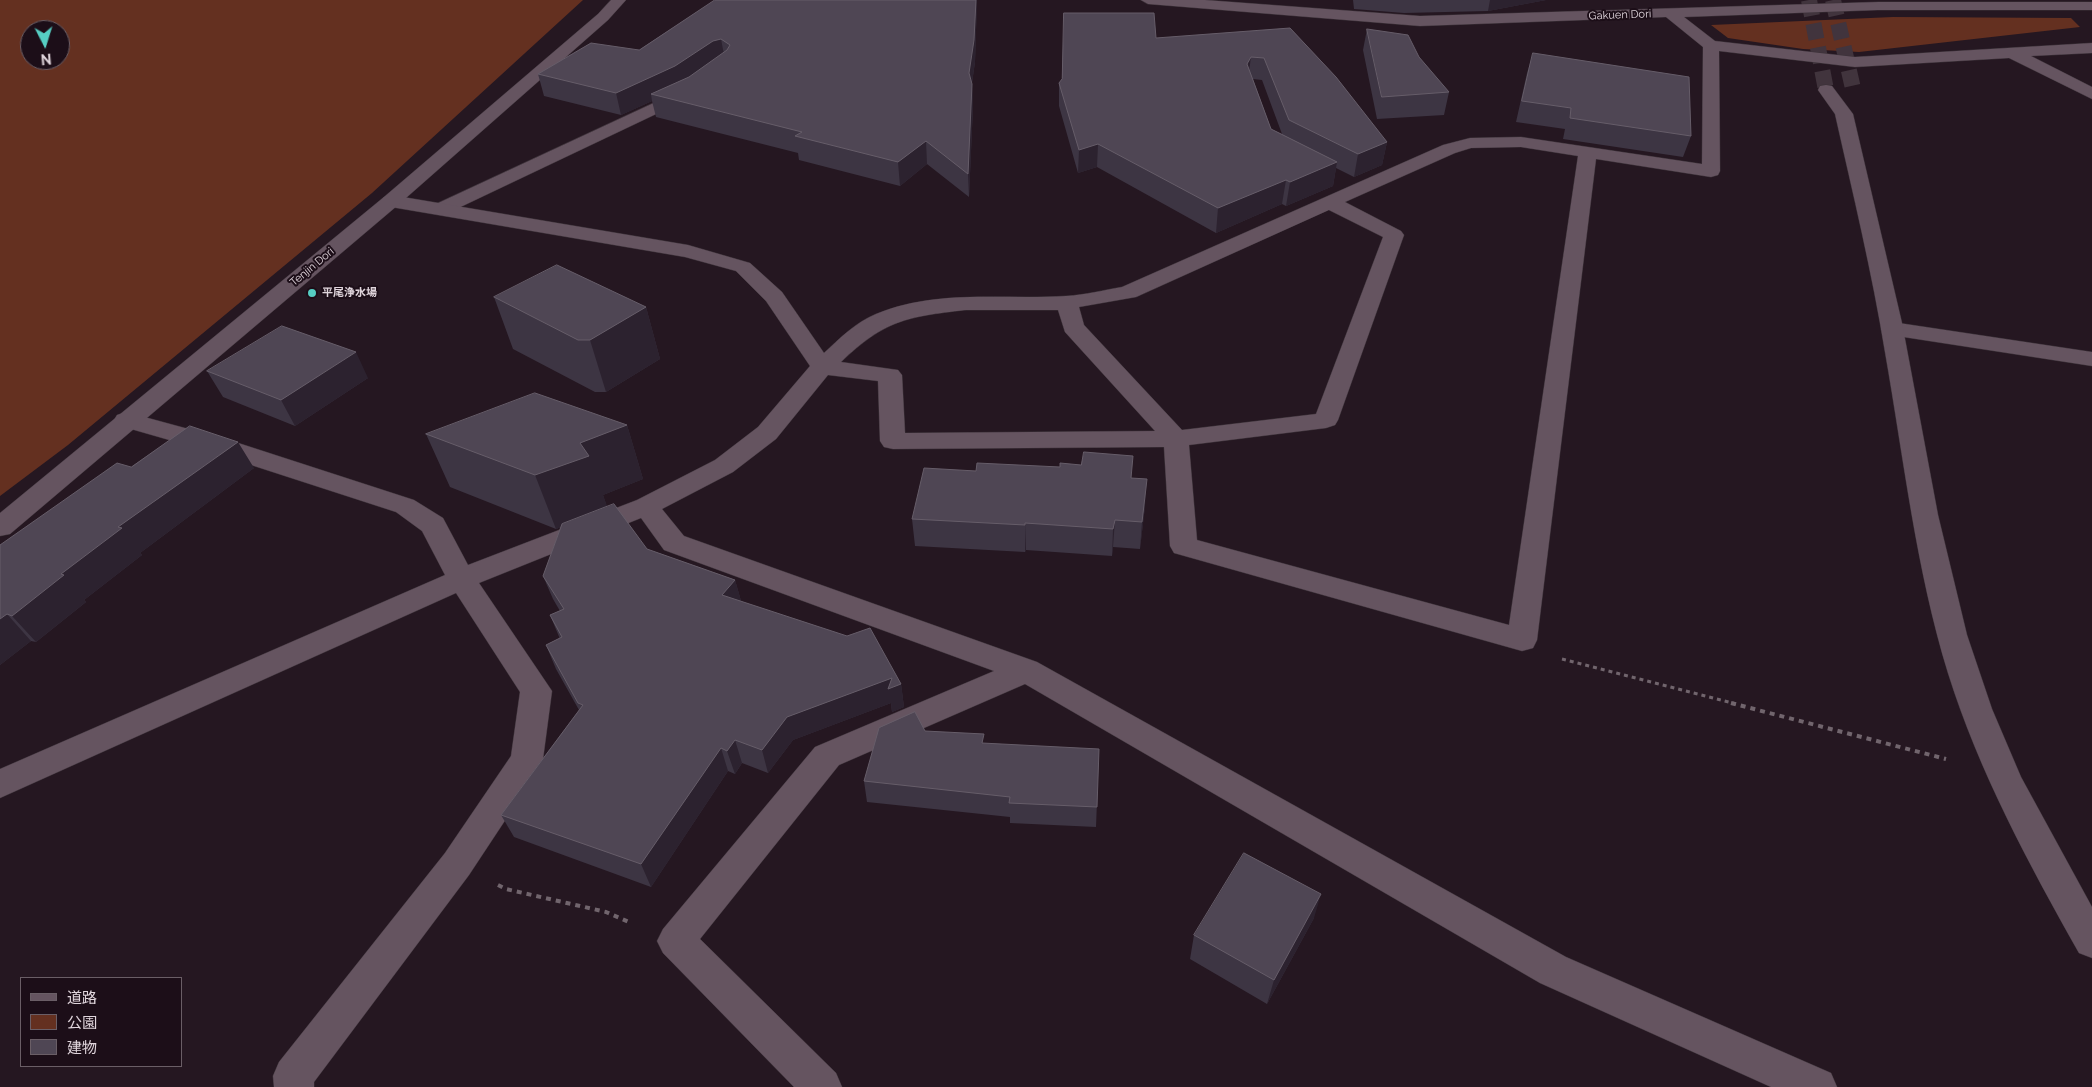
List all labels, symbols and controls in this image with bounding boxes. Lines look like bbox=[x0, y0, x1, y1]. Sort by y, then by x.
street label: Gakuen Dori bbox=[1588, 7, 1652, 23]
north arrow bbox=[20, 20, 70, 70]
text: N bbox=[40, 51, 52, 67]
street label: Tenjin Dori bbox=[287, 245, 337, 289]
place label: 平尾浄水場 bbox=[322, 286, 377, 300]
marker: 平尾浄水場 bbox=[306, 287, 318, 299]
legend bbox=[20, 977, 182, 1067]
text: 道路 bbox=[67, 989, 97, 1007]
text: 公園 bbox=[67, 1014, 97, 1032]
text: 建物 bbox=[67, 1039, 97, 1057]

